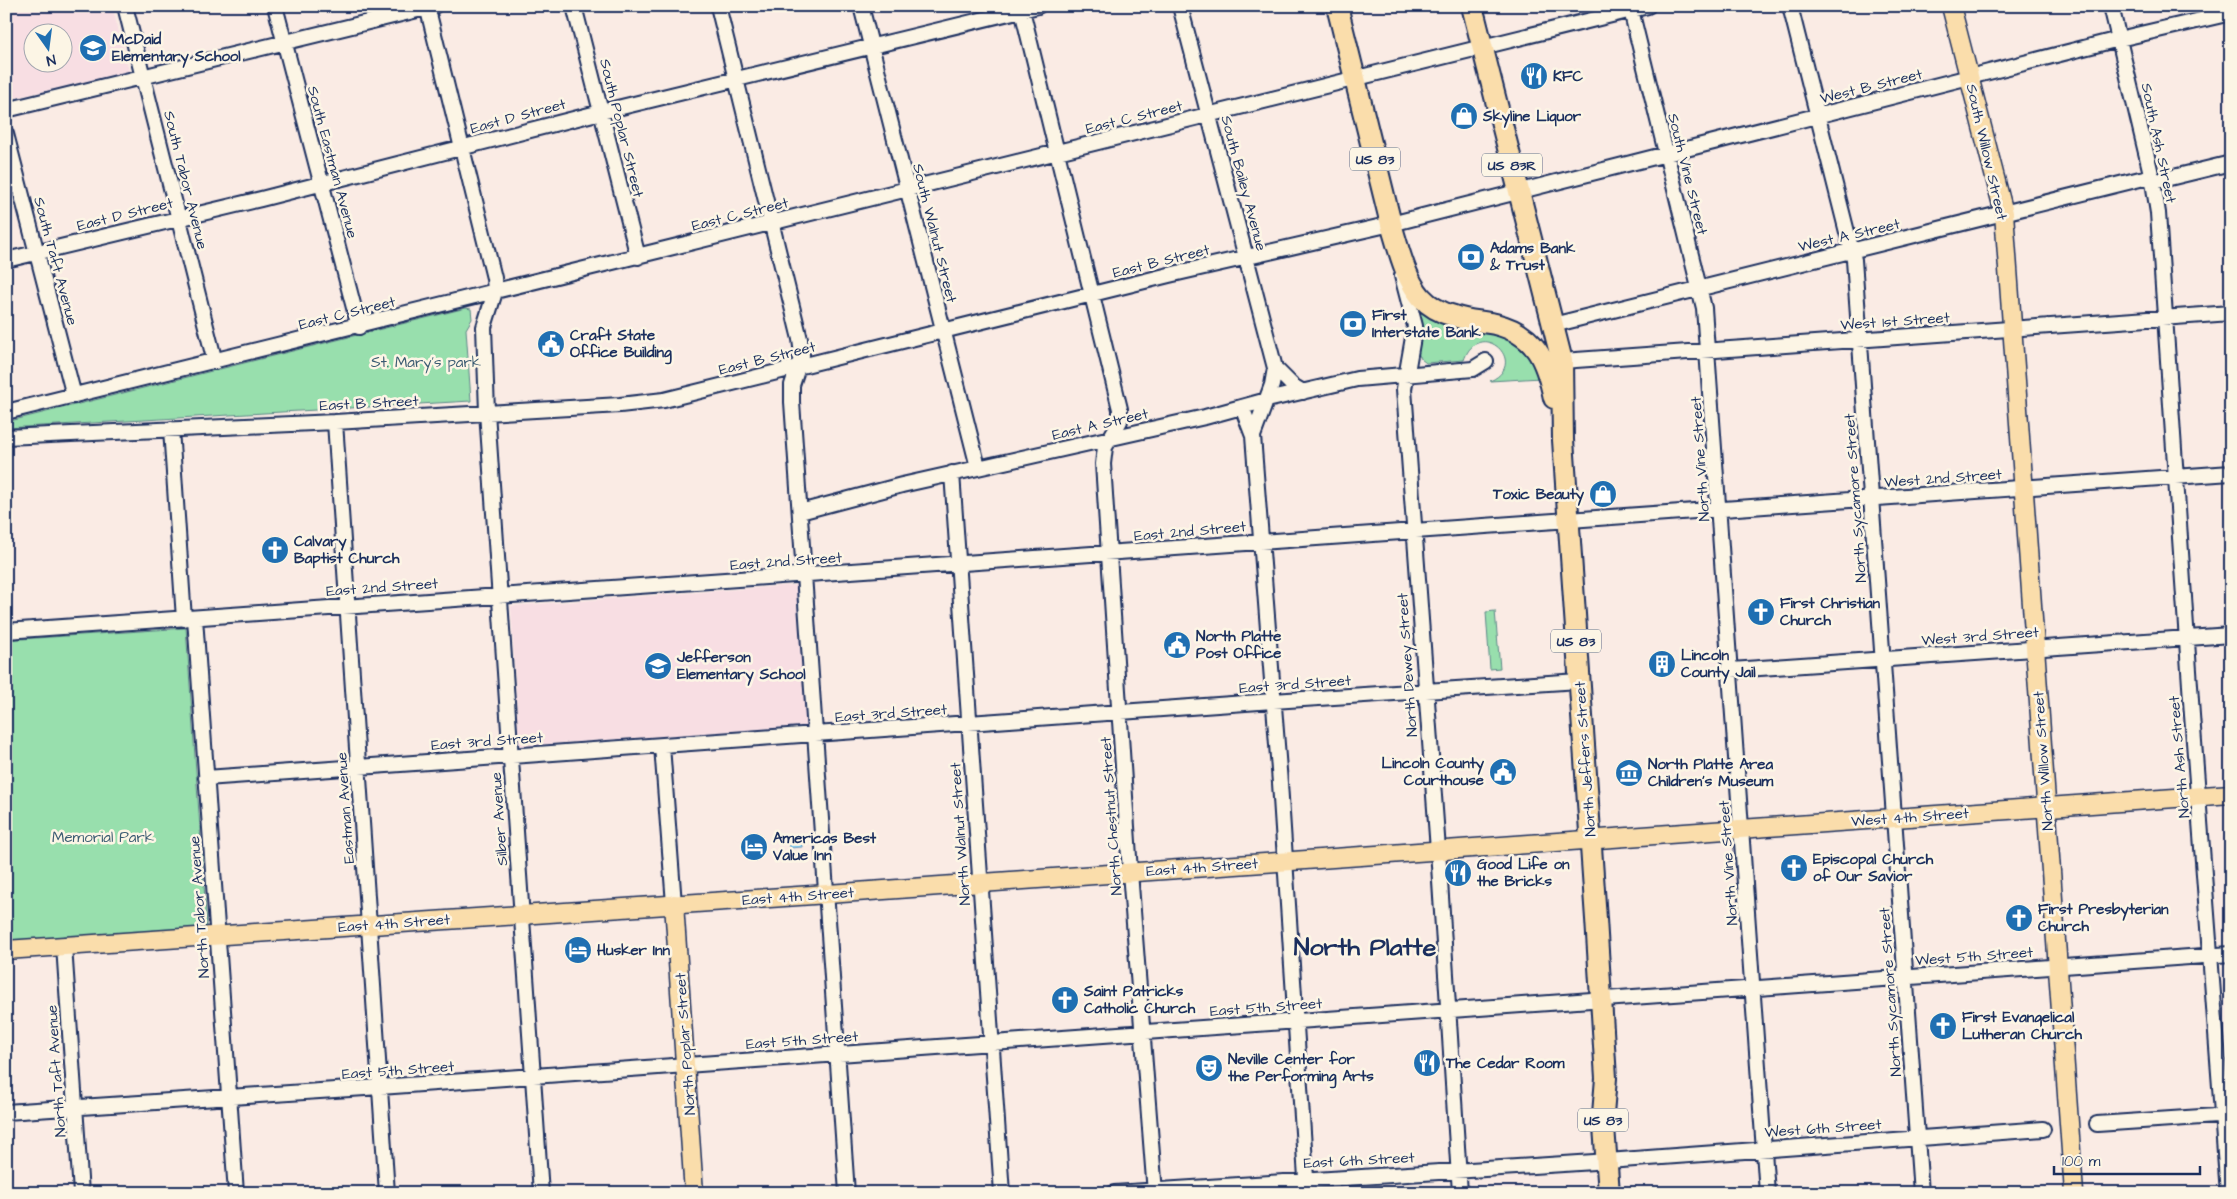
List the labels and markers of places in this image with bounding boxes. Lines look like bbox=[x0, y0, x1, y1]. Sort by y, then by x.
place label: McDaid Elementary School bbox=[112, 29, 241, 68]
school or university icon: McDaid Elementary School bbox=[78, 33, 108, 63]
restaurant icon: KFC bbox=[1519, 61, 1549, 91]
place label: KFC bbox=[1553, 66, 1583, 87]
shop icon: Skyline Liquor bbox=[1449, 101, 1479, 131]
place label: Skyline Liquor bbox=[1482, 106, 1582, 128]
place label: Adams Bank & Trust bbox=[1489, 238, 1576, 276]
bank icon: Adams Bank & Trust bbox=[1456, 242, 1486, 272]
place label: First Interstate Bank bbox=[1372, 305, 1481, 343]
bank icon: First Interstate Bank bbox=[1338, 309, 1368, 339]
place label: Craft State Office Building bbox=[570, 325, 672, 365]
public building icon: Craft State Office Building bbox=[536, 329, 566, 359]
shop icon: Toxic Beauty bbox=[1588, 479, 1618, 509]
place label: Toxic Beauty bbox=[1492, 484, 1585, 506]
place label: Calvary Baptist Church bbox=[294, 531, 400, 569]
church icon: Calvary Baptist Church bbox=[260, 535, 290, 565]
place label: First Christian Church bbox=[1780, 593, 1881, 631]
church icon: First Christian Church bbox=[1746, 597, 1776, 627]
place label: North Platte Post Office bbox=[1196, 626, 1281, 664]
public building icon: North Platte Post Office bbox=[1162, 630, 1192, 660]
place label: Lincoln County Jail bbox=[1681, 645, 1756, 684]
place label: Jefferson Elementary School bbox=[676, 647, 806, 686]
building icon: Lincoln County Jail bbox=[1647, 649, 1677, 679]
school or university icon: Jefferson Elementary School bbox=[643, 651, 673, 681]
place label: Lincoln County Courthouse bbox=[1382, 753, 1485, 791]
place label: North Platte Area Children's Museum bbox=[1648, 754, 1774, 792]
public building icon: Lincoln County Courthouse bbox=[1488, 757, 1518, 787]
museum icon: North Platte Area Children's Museum bbox=[1614, 758, 1644, 788]
place label: Americas Best Value Inn bbox=[772, 828, 877, 866]
hotel icon: Americas Best Value Inn bbox=[739, 832, 769, 862]
place label: Episcopal Church of Our Savior bbox=[1813, 849, 1934, 887]
church icon: Episcopal Church of Our Savior bbox=[1779, 853, 1809, 883]
place label: Good Life on the Bricks bbox=[1476, 854, 1570, 892]
restaurant icon: Good Life on the Bricks bbox=[1443, 858, 1473, 888]
place label: First Presbyterian Church bbox=[2038, 899, 2169, 937]
church icon: First Presbyterian Church bbox=[2004, 903, 2034, 933]
hotel icon: Husker Inn bbox=[563, 935, 593, 965]
place label: Husker Inn bbox=[597, 940, 671, 961]
place label: Saint Patricks Catholic Church bbox=[1083, 981, 1196, 1019]
church icon: Saint Patricks Catholic Church bbox=[1050, 985, 1080, 1015]
place label: First Evangelical Lutheran Church bbox=[1962, 1007, 2082, 1045]
church icon: First Evangelical Lutheran Church bbox=[1928, 1011, 1958, 1041]
restaurant icon: The Cedar Room bbox=[1412, 1048, 1442, 1078]
place label: Neville Center for the Performing Arts bbox=[1227, 1049, 1374, 1089]
theatre icon: Neville Center for the Performing Arts bbox=[1194, 1053, 1224, 1083]
place label: The Cedar Room bbox=[1445, 1053, 1565, 1074]

